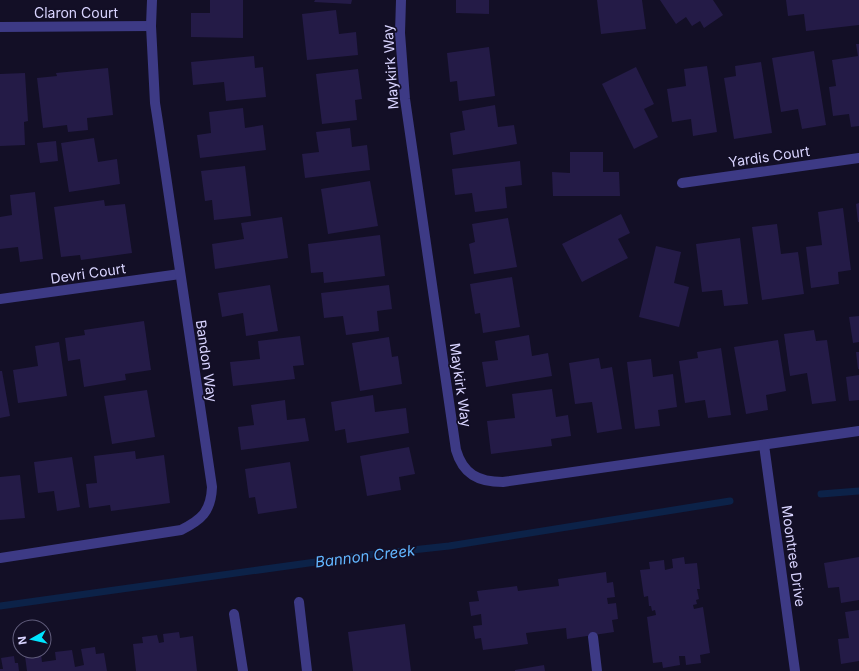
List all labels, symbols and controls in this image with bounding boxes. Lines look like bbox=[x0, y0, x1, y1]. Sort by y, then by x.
street label: Claron Court bbox=[34, 4, 118, 21]
street label: Maykirk Way bbox=[379, 24, 401, 110]
street label: Yardis Court bbox=[727, 142, 811, 170]
street label: Devri Court bbox=[49, 259, 127, 287]
street label: Bandon Way bbox=[193, 319, 221, 403]
street label: Maykirk Way bbox=[447, 342, 475, 428]
street label: Moontree Drive bbox=[778, 504, 810, 608]
water label: Bannon Creek bbox=[314, 540, 417, 572]
north arrow bbox=[12, 619, 52, 659]
text: N bbox=[15, 635, 30, 646]

